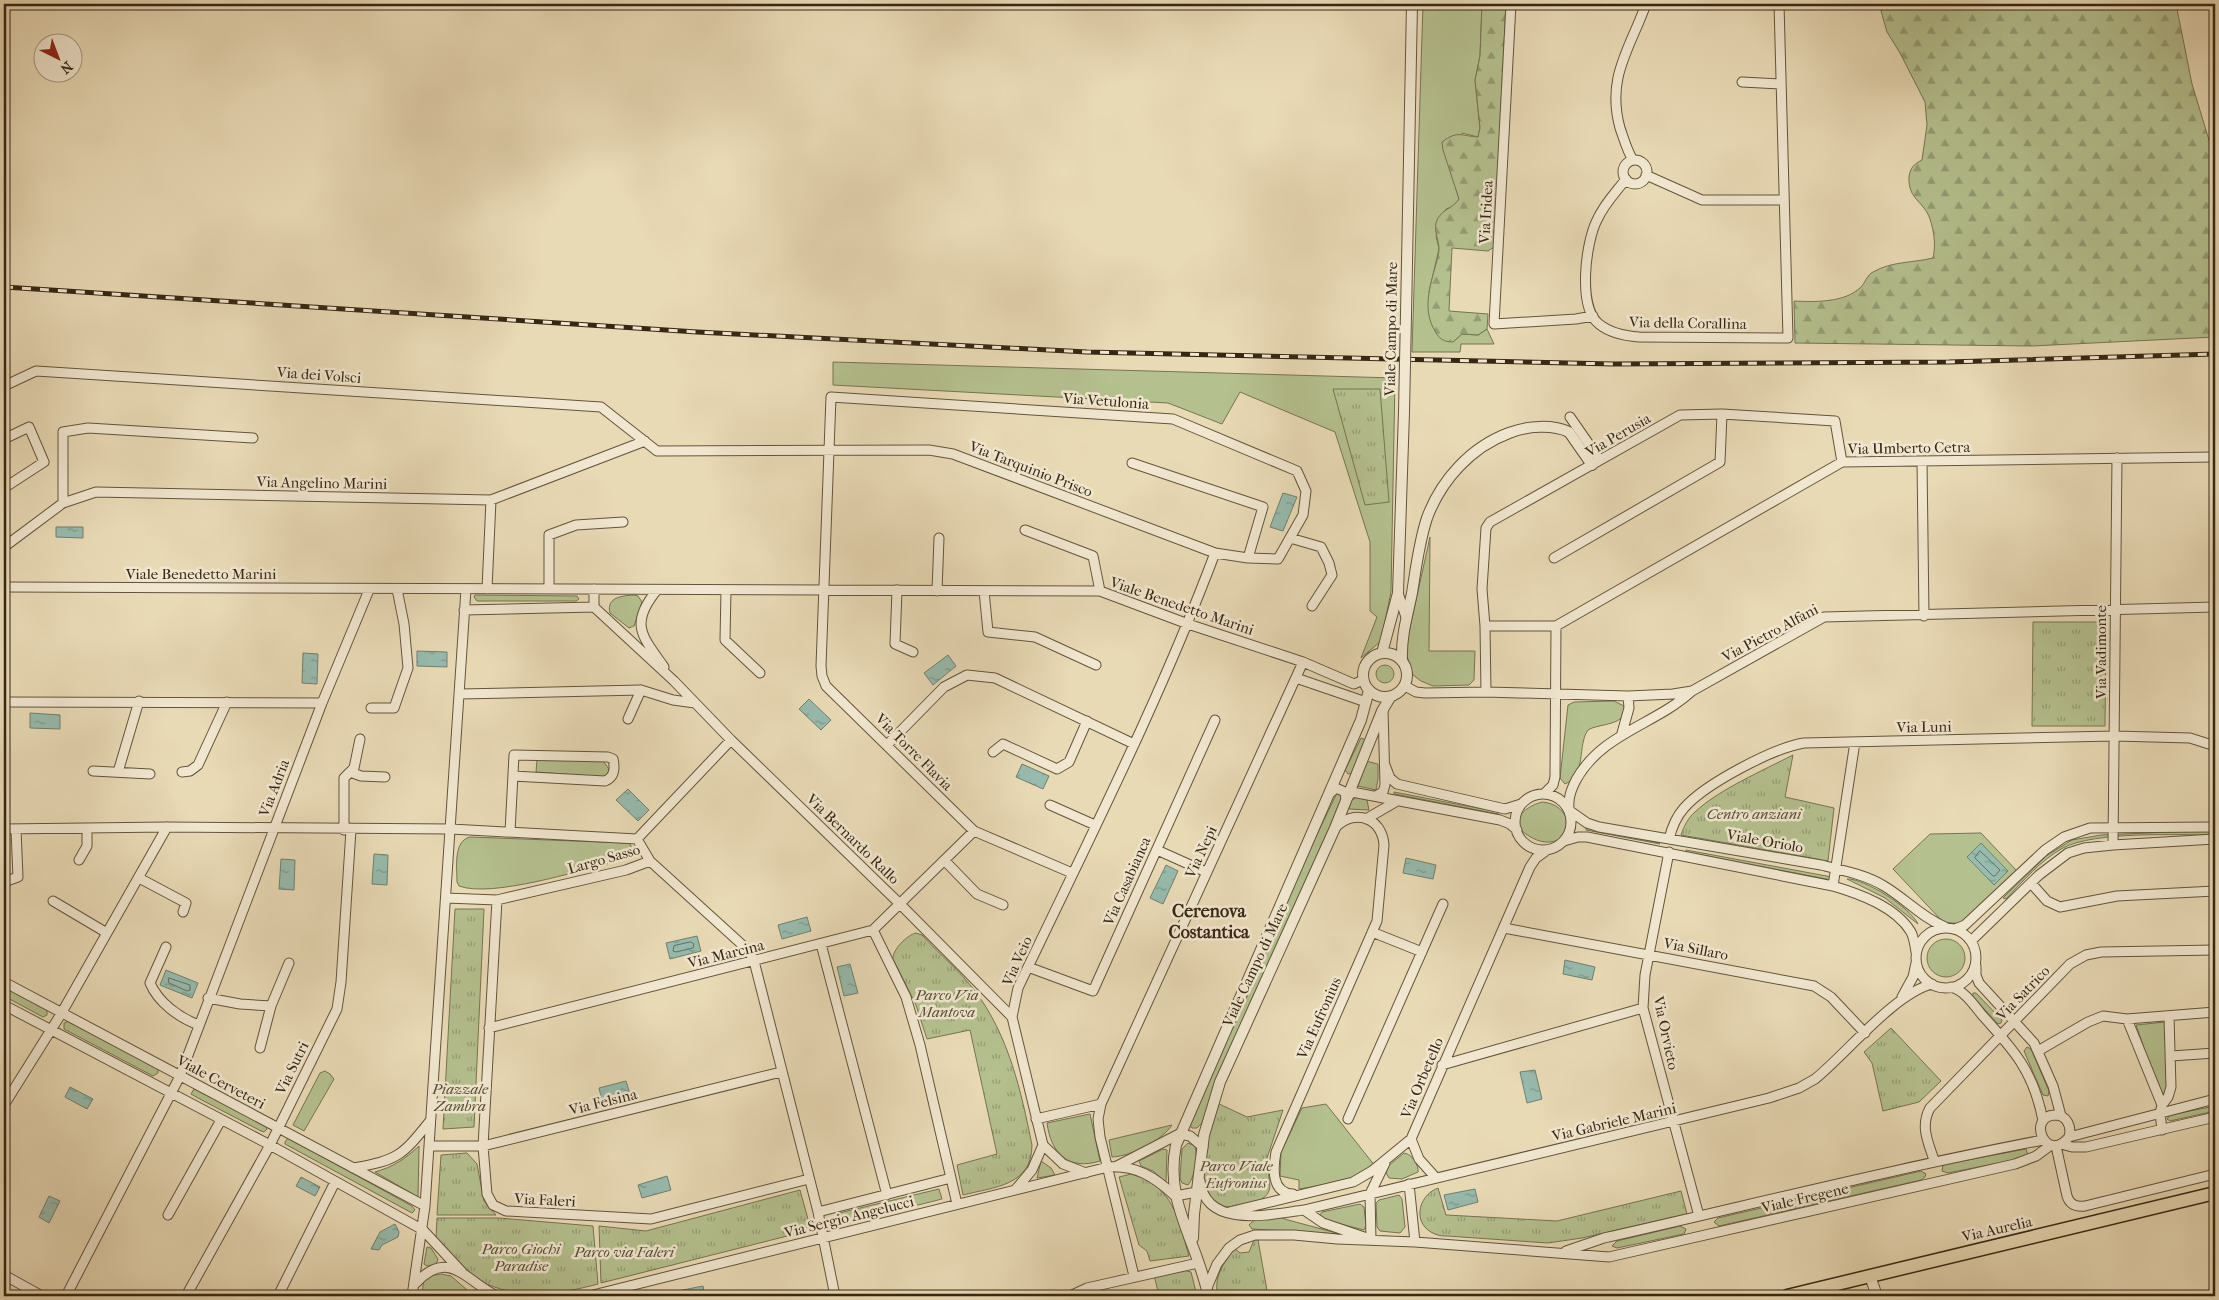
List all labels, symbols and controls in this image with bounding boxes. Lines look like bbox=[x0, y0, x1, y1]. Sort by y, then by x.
north arrow bbox=[32, 32, 82, 82]
text: N bbox=[56, 57, 76, 77]
street label: Via Iridea bbox=[1475, 179, 1497, 245]
street label: Viale Campo di Mare bbox=[1381, 261, 1401, 397]
street label: Via della Corallina bbox=[1628, 313, 1748, 333]
street label: Via dei Volsci bbox=[275, 363, 362, 387]
street label: Via Vetulonia bbox=[1061, 389, 1151, 413]
street label: Via Perusia bbox=[1581, 409, 1655, 461]
street label: Via Tarquinio Prisco bbox=[966, 437, 1096, 501]
street label: Via Umberto Cetra bbox=[1847, 438, 1971, 458]
street label: Via Angelino Marini bbox=[255, 473, 388, 493]
street label: Viale Benedetto Marini bbox=[125, 565, 277, 583]
street label: Viale Benedetto Marini bbox=[1107, 573, 1257, 639]
street label: Via Pietro Alfani bbox=[1718, 600, 1822, 666]
street label: Via Vadimonte bbox=[2092, 604, 2110, 700]
street label: Via Torre Flavia bbox=[871, 709, 957, 795]
street label: Via Luni bbox=[1895, 718, 1952, 736]
street label: Via Adria bbox=[254, 756, 294, 820]
street label: Via Bernardo Rallo bbox=[802, 789, 904, 888]
park label: Centro anziani bbox=[1707, 805, 1803, 823]
street label: Via Nepi bbox=[1181, 823, 1221, 882]
street label: Viale Oriolo bbox=[1724, 825, 1805, 857]
street label: Via Casabianca bbox=[1099, 833, 1155, 929]
street label: Largo Sasso bbox=[566, 840, 643, 878]
street label: Viale Campo di Mare bbox=[1218, 900, 1292, 1031]
district label: Cerenova Costantica bbox=[1169, 901, 1250, 943]
street label: Via Veio bbox=[998, 933, 1036, 990]
street label: Via Sillaro bbox=[1661, 934, 1730, 964]
street label: Via Marcina bbox=[685, 936, 767, 972]
street label: Via Satrico bbox=[1992, 962, 2054, 1025]
street label: Via Eufronius bbox=[1293, 974, 1345, 1063]
park label: Parco Via Mantova bbox=[914, 986, 979, 1021]
street label: Via Orvieto bbox=[1649, 994, 1683, 1072]
street label: Via Orbetello bbox=[1396, 1034, 1447, 1122]
street label: Via Sutri bbox=[271, 1038, 313, 1098]
street label: Viale Cerveteri bbox=[173, 1051, 269, 1113]
park label: Piazzale Zambra bbox=[431, 1080, 489, 1115]
street label: Via Felsina bbox=[566, 1085, 640, 1119]
street label: Via Gabriele Marini bbox=[1549, 1099, 1678, 1145]
park label: Parco Viale Eufronius bbox=[1198, 1157, 1273, 1192]
street label: Viale Fregene bbox=[1759, 1179, 1851, 1217]
street label: Via Faleri bbox=[513, 1189, 577, 1211]
street label: Via Sergio Angelucci bbox=[781, 1192, 916, 1242]
street label: Via Aurelia bbox=[1959, 1212, 2035, 1246]
park label: Parco Giochi Paradise bbox=[481, 1240, 562, 1275]
park label: Parco via Faleri bbox=[573, 1243, 676, 1261]

